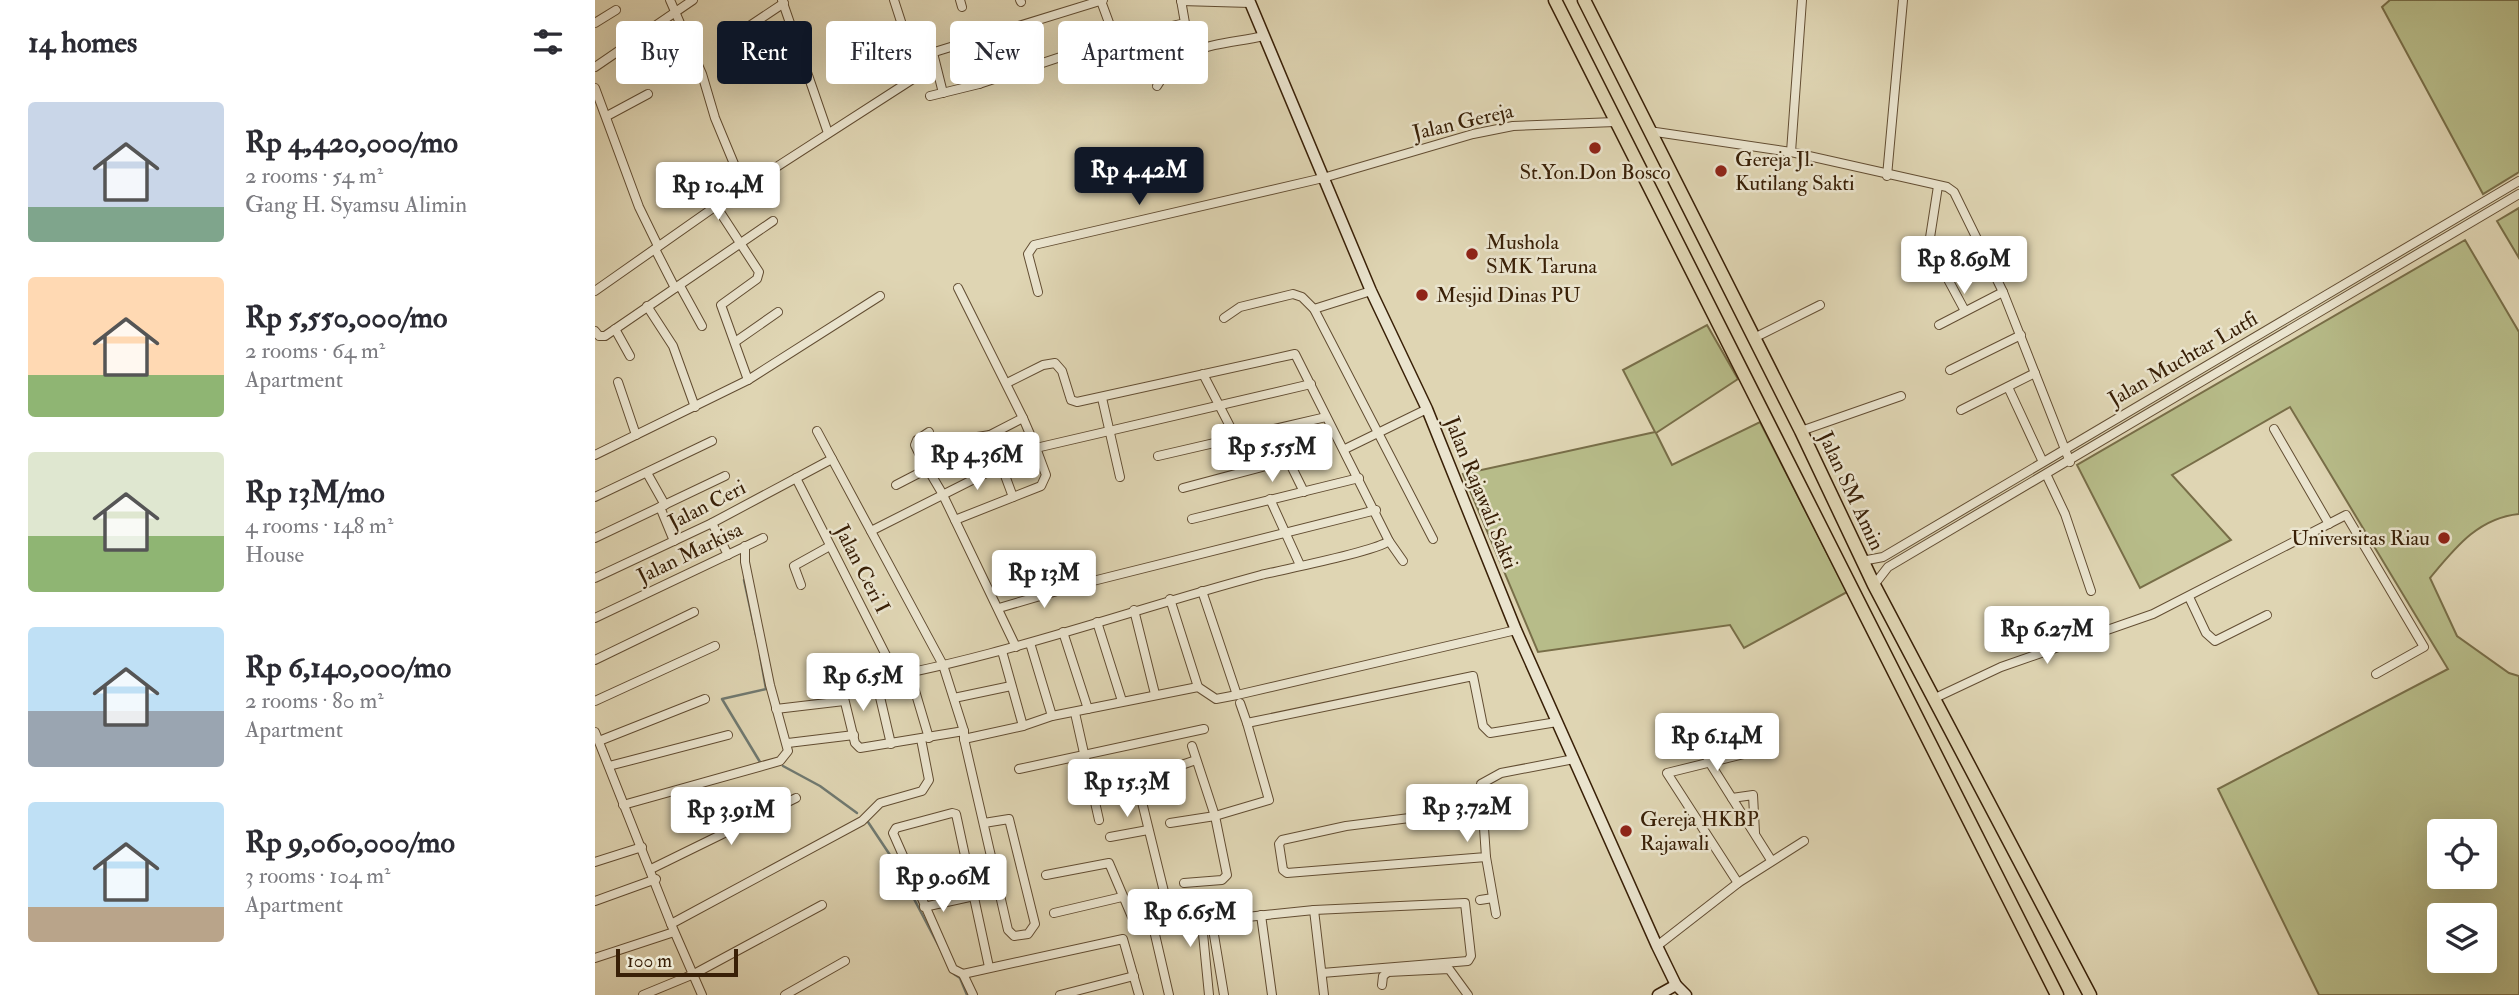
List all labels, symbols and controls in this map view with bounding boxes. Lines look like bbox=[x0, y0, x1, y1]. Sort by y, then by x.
chip: Buy bbox=[616, 21, 703, 84]
chip: Rent bbox=[717, 21, 812, 84]
chip: Filters bbox=[826, 21, 936, 84]
chip: New bbox=[950, 21, 1044, 84]
chip: Apartment bbox=[1058, 21, 1208, 84]
icon: filters bbox=[529, 23, 567, 61]
text: 14 homes bbox=[28, 24, 137, 61]
street label: Jalan Gereja bbox=[1409, 97, 1516, 147]
text: Rp 4,420,000/mo bbox=[245, 124, 458, 161]
icon: home bbox=[84, 130, 168, 214]
marker: St.Yon.Don Bosco bbox=[1587, 140, 1603, 156]
place label: Gereja Jl. Kutilang Sakti bbox=[1735, 146, 1855, 197]
pin: Rp 4.42M bbox=[1067, 148, 1211, 207]
text: Rp 4.42M bbox=[1091, 155, 1187, 184]
place label: St.Yon.Don Bosco bbox=[1519, 159, 1671, 186]
text: 2 rooms · 54 m² bbox=[245, 161, 383, 190]
pin: Rp 10.4M bbox=[646, 162, 790, 222]
marker: Gereja Jl. Kutilang Sakti bbox=[1713, 163, 1729, 179]
text: Rp 10.4M bbox=[672, 170, 764, 199]
text: Gang H. Syamsu Alimin bbox=[245, 190, 467, 219]
place label: Mushola SMK Taruna bbox=[1486, 229, 1597, 280]
pin: Rp 8.69M bbox=[1892, 236, 2036, 296]
text: Rp 8.69M bbox=[1917, 244, 2011, 273]
marker: Mushola SMK Taruna bbox=[1464, 246, 1480, 262]
place label: Mesjid Dinas PU bbox=[1436, 282, 1581, 309]
marker: Mesjid Dinas PU bbox=[1414, 287, 1430, 303]
text: Rp 5,550,000/mo bbox=[245, 299, 447, 336]
icon: home bbox=[84, 305, 168, 389]
street label: Jalan Muchtar Lutfi bbox=[2103, 305, 2263, 413]
text: 2 rooms · 64 m² bbox=[245, 336, 385, 365]
text: Apartment bbox=[245, 365, 343, 394]
street label: Jalan Rajawali Sakti bbox=[1438, 412, 1524, 574]
pin: Rp 5.55M bbox=[1200, 424, 1344, 484]
street label: Jalan SM Amin bbox=[1811, 426, 1890, 555]
text: Rp 5.55M bbox=[1227, 432, 1317, 461]
pin: Rp 4.36M bbox=[905, 433, 1049, 492]
text: Rp 4.36M bbox=[931, 440, 1023, 469]
text: Rp 13M/mo bbox=[245, 474, 385, 511]
street label: Jalan Ceri bbox=[663, 474, 751, 536]
icon: home bbox=[84, 480, 168, 564]
text: 4 rooms · 148 m² bbox=[245, 511, 393, 540]
street label: Jalan Markisa bbox=[632, 516, 747, 591]
street label: Jalan Ceri I bbox=[828, 519, 896, 618]
place label: Universitas Riau bbox=[2291, 525, 2430, 552]
marker: Universitas Riau bbox=[2436, 530, 2452, 546]
text: House bbox=[245, 540, 304, 569]
pin: Rp 13M bbox=[987, 550, 1101, 610]
text: Rp 13M bbox=[1008, 558, 1080, 587]
pin: Rp 6.27M bbox=[1975, 606, 2119, 666]
text: Rp 6.27M bbox=[2000, 614, 2094, 643]
text: Rp 6,140,000/mo bbox=[245, 649, 451, 686]
pin: Rp 6.5M bbox=[798, 654, 928, 713]
icon: home bbox=[84, 655, 168, 739]
text: Rp 6.5M bbox=[823, 661, 903, 690]
text: 2 rooms · 80 m² bbox=[245, 686, 384, 715]
pin: Rp 6.14M bbox=[1645, 714, 1789, 773]
text: Apartment bbox=[245, 715, 343, 744]
text: Rp 6.14M bbox=[1671, 721, 1763, 750]
pin: Rp 15.3M bbox=[1055, 760, 1199, 819]
text: Rp 15.3M bbox=[1084, 767, 1170, 796]
pin: Rp 3.72M bbox=[1395, 784, 1539, 844]
pin: Rp 3.91M bbox=[659, 788, 803, 847]
text: Rp 3.72M bbox=[1422, 792, 1512, 821]
text: Rp 3.91M bbox=[687, 795, 775, 824]
place label: Gereja HKBP Rajawali bbox=[1640, 806, 1759, 857]
map controls bbox=[2427, 819, 2497, 973]
button: locate bbox=[2427, 819, 2497, 889]
marker: Gereja HKBP Rajawali bbox=[1618, 823, 1634, 839]
text: Rp 9,060,000/mo bbox=[245, 824, 455, 861]
icon: home bbox=[84, 830, 168, 914]
pin: Rp 9.06M bbox=[871, 855, 1015, 914]
text: 3 rooms · 104 m² bbox=[245, 861, 391, 890]
text: Rp 9.06M bbox=[896, 862, 990, 891]
text: Apartment bbox=[245, 890, 343, 919]
pin: Rp 6.65M bbox=[1118, 890, 1262, 949]
text: Rp 6.65M bbox=[1144, 897, 1236, 926]
button: layers bbox=[2427, 903, 2497, 973]
scale bar bbox=[616, 946, 739, 978]
text: 100 m bbox=[627, 949, 672, 973]

